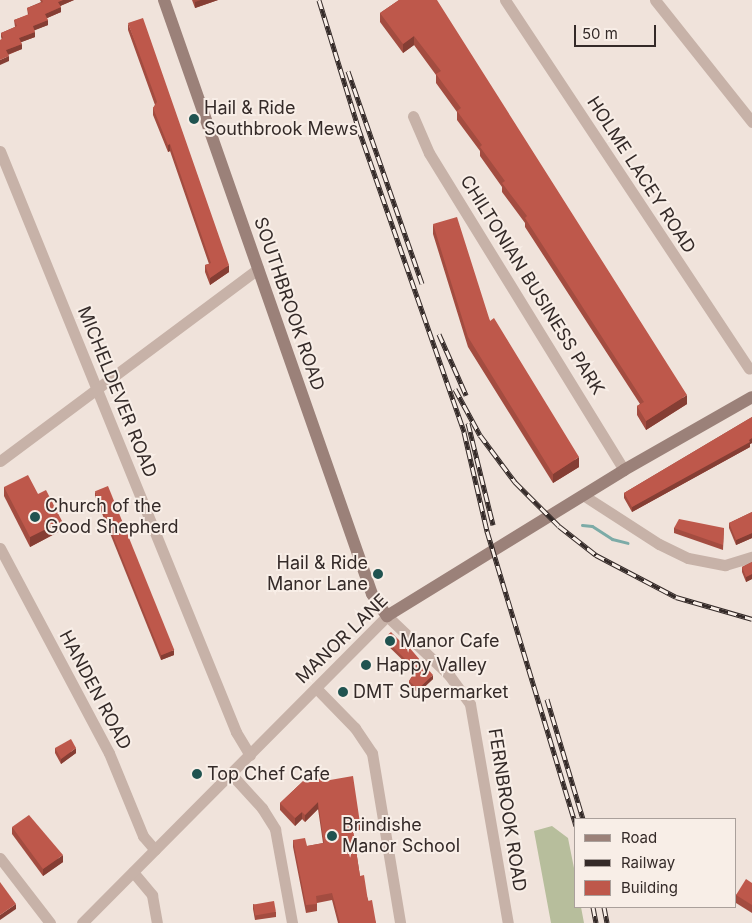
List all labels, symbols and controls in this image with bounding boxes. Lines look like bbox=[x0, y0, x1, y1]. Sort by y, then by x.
scale bar bbox=[577, 15, 660, 47]
text: 50 m bbox=[582, 24, 618, 43]
street label: HOLME LACEY ROAD bbox=[582, 92, 700, 258]
place label: Hail & Ride Southbrook Mews bbox=[204, 98, 358, 140]
marker: Hail & Ride Southbrook Mews bbox=[188, 113, 200, 125]
street label: CHILTONIAN BUSINESS PARK bbox=[455, 171, 609, 399]
street label: SOUTHBROOK ROAD bbox=[249, 214, 329, 394]
street label: MICHELDEVER ROAD bbox=[73, 303, 161, 481]
place label: Church of the Good Shepherd bbox=[45, 496, 178, 538]
marker: Church of the Good Shepherd bbox=[29, 511, 41, 523]
place label: Hail & Ride Manor Lane bbox=[267, 553, 368, 596]
marker: Hail & Ride Manor Lane bbox=[372, 568, 384, 580]
street label: MANOR LANE bbox=[291, 590, 393, 688]
street label: HANDEN ROAD bbox=[54, 627, 136, 753]
place label: Manor Cafe bbox=[400, 630, 500, 652]
marker: Manor Cafe bbox=[384, 635, 396, 647]
place label: Happy Valley bbox=[376, 654, 487, 676]
marker: Happy Valley bbox=[360, 659, 372, 671]
place label: DMT Supermarket bbox=[353, 681, 508, 703]
marker: DMT Supermarket bbox=[337, 686, 349, 698]
street label: FERNBROOK ROAD bbox=[483, 727, 531, 893]
place label: Top Chef Cafe bbox=[207, 763, 330, 785]
marker: Top Chef Cafe bbox=[191, 768, 203, 780]
place label: Brindishe Manor School bbox=[342, 815, 460, 858]
legend bbox=[574, 818, 737, 908]
text: Road bbox=[621, 828, 657, 847]
marker: Brindishe Manor School bbox=[326, 830, 338, 842]
text: Railway bbox=[621, 853, 675, 872]
text: Building bbox=[621, 878, 678, 897]

